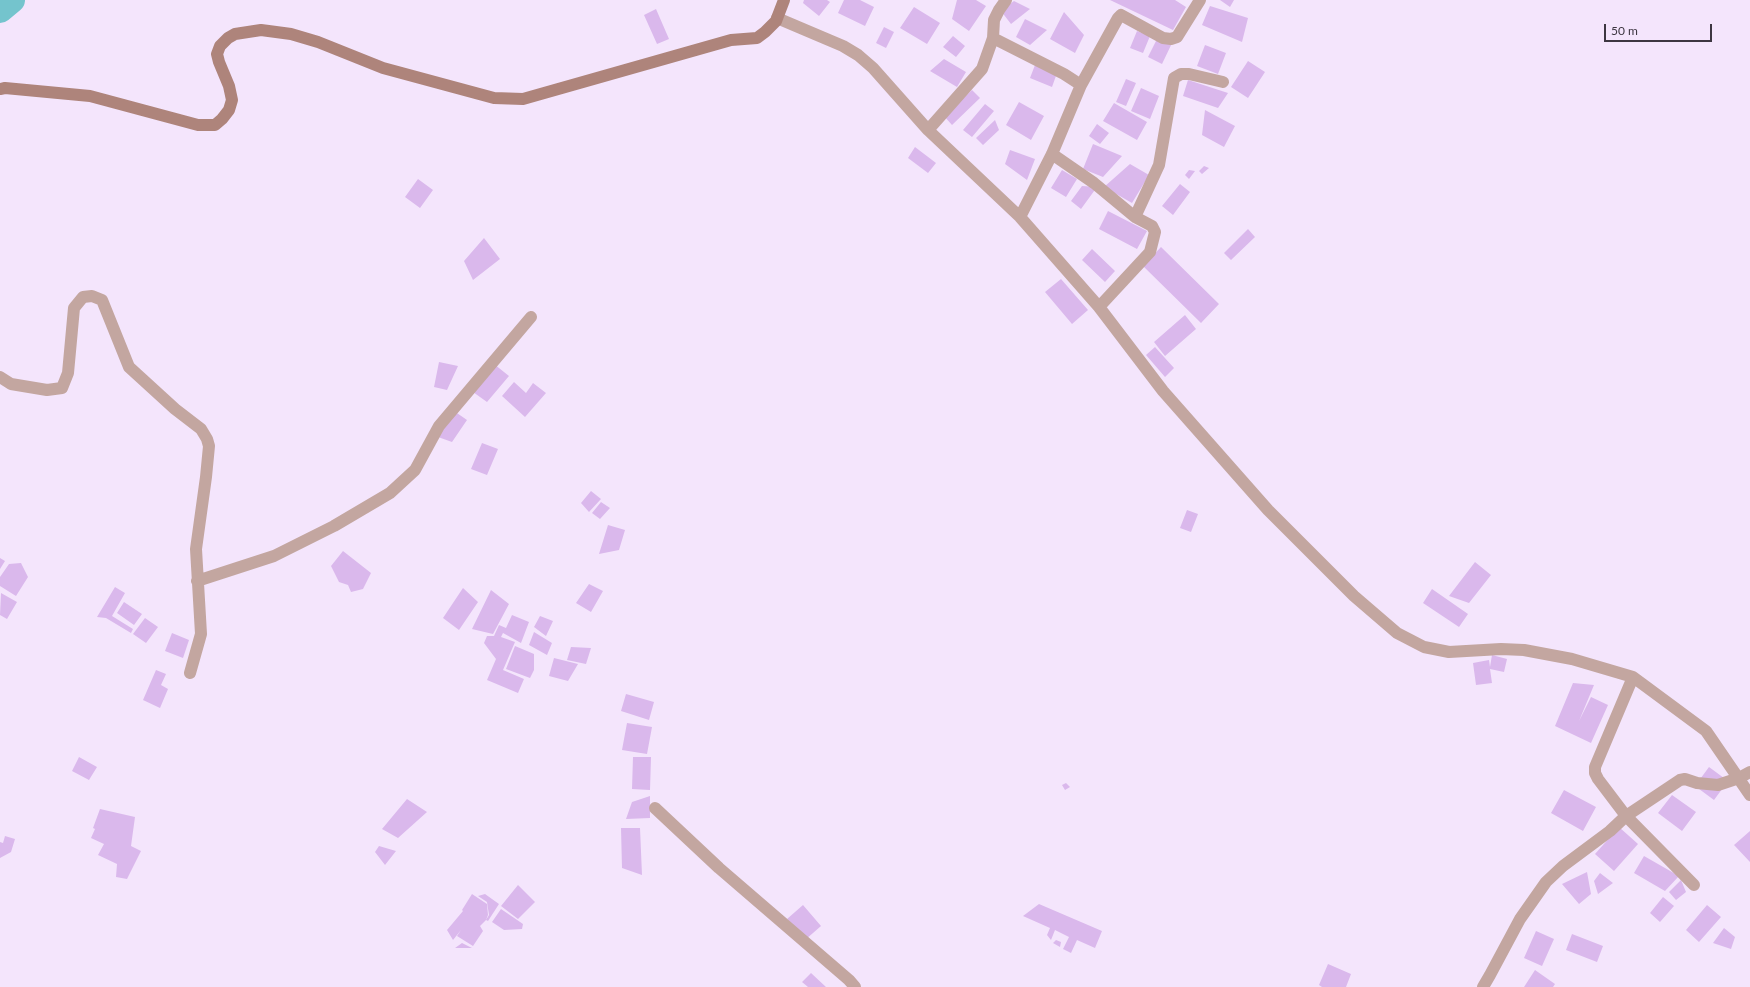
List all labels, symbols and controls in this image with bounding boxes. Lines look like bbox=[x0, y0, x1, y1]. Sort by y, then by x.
scale bar bbox=[1606, 16, 1714, 42]
text: 50 m bbox=[1611, 23, 1638, 38]

